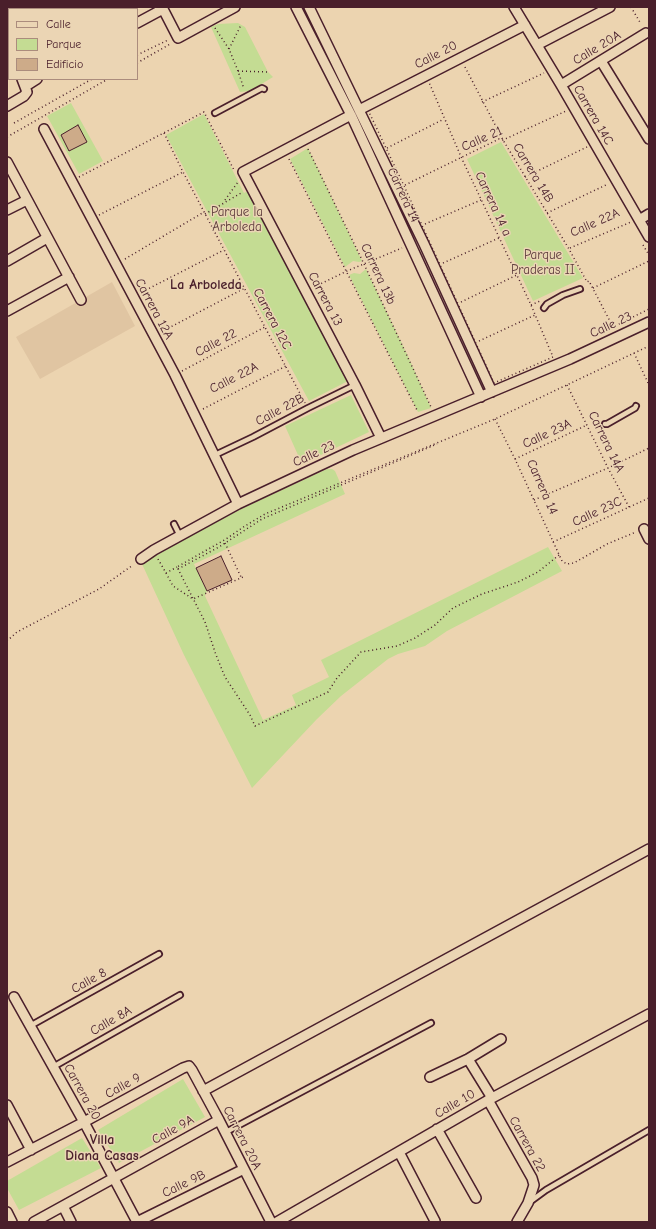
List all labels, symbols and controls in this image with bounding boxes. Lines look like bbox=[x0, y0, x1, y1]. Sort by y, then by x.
legend bbox=[8, 8, 138, 80]
text: Calle bbox=[46, 17, 71, 31]
street label: Calle 20A bbox=[570, 28, 624, 68]
text: Parque bbox=[46, 37, 81, 51]
street label: Calle 20 bbox=[412, 38, 460, 72]
text: Edificio bbox=[46, 57, 83, 71]
street label: Carrera 14C bbox=[570, 82, 616, 148]
street label: Calle 21 bbox=[459, 123, 505, 155]
street label: Carrera 14B bbox=[509, 140, 557, 206]
street label: Carrera 14 bbox=[384, 165, 422, 225]
street label: Carrera 14 a bbox=[471, 169, 515, 239]
park label: Parque la Arboleda bbox=[211, 204, 263, 235]
street label: Calle 22A bbox=[568, 205, 622, 241]
street label: Carrera 13b bbox=[357, 241, 399, 307]
park label: Parque Praderas II bbox=[511, 247, 575, 278]
street label: Carrera 13 bbox=[304, 269, 346, 329]
street label: Carrera 12A bbox=[131, 276, 177, 342]
district label: La Arboleda bbox=[170, 277, 242, 293]
street label: Carrera 12C bbox=[249, 286, 295, 352]
street label: Calle 23 bbox=[587, 309, 635, 341]
street label: Calle 22 bbox=[193, 326, 239, 360]
street label: Calle 22A bbox=[207, 359, 261, 397]
street label: Calle 22B bbox=[253, 391, 307, 429]
street label: Carrera 14A bbox=[584, 409, 628, 475]
street label: Calle 23A bbox=[520, 416, 574, 452]
street label: Calle 23 bbox=[290, 438, 338, 470]
street label: Carrera 14 bbox=[523, 457, 561, 517]
street label: Calle 23C bbox=[570, 494, 624, 530]
street label: Calle 8 bbox=[69, 965, 109, 997]
street label: Calle 8A bbox=[87, 1003, 135, 1039]
street label: Carrera 20 bbox=[60, 1061, 104, 1123]
street label: Calle 9 bbox=[103, 1070, 143, 1102]
street label: Calle 10 bbox=[432, 1086, 478, 1122]
street label: Carrera 20A bbox=[219, 1103, 265, 1173]
street label: Calle 9A bbox=[149, 1112, 197, 1148]
street label: Carrera 22 bbox=[505, 1114, 549, 1174]
district label: Villa Diana Casas bbox=[65, 1132, 139, 1164]
street label: Calle 9B bbox=[160, 1167, 208, 1201]

